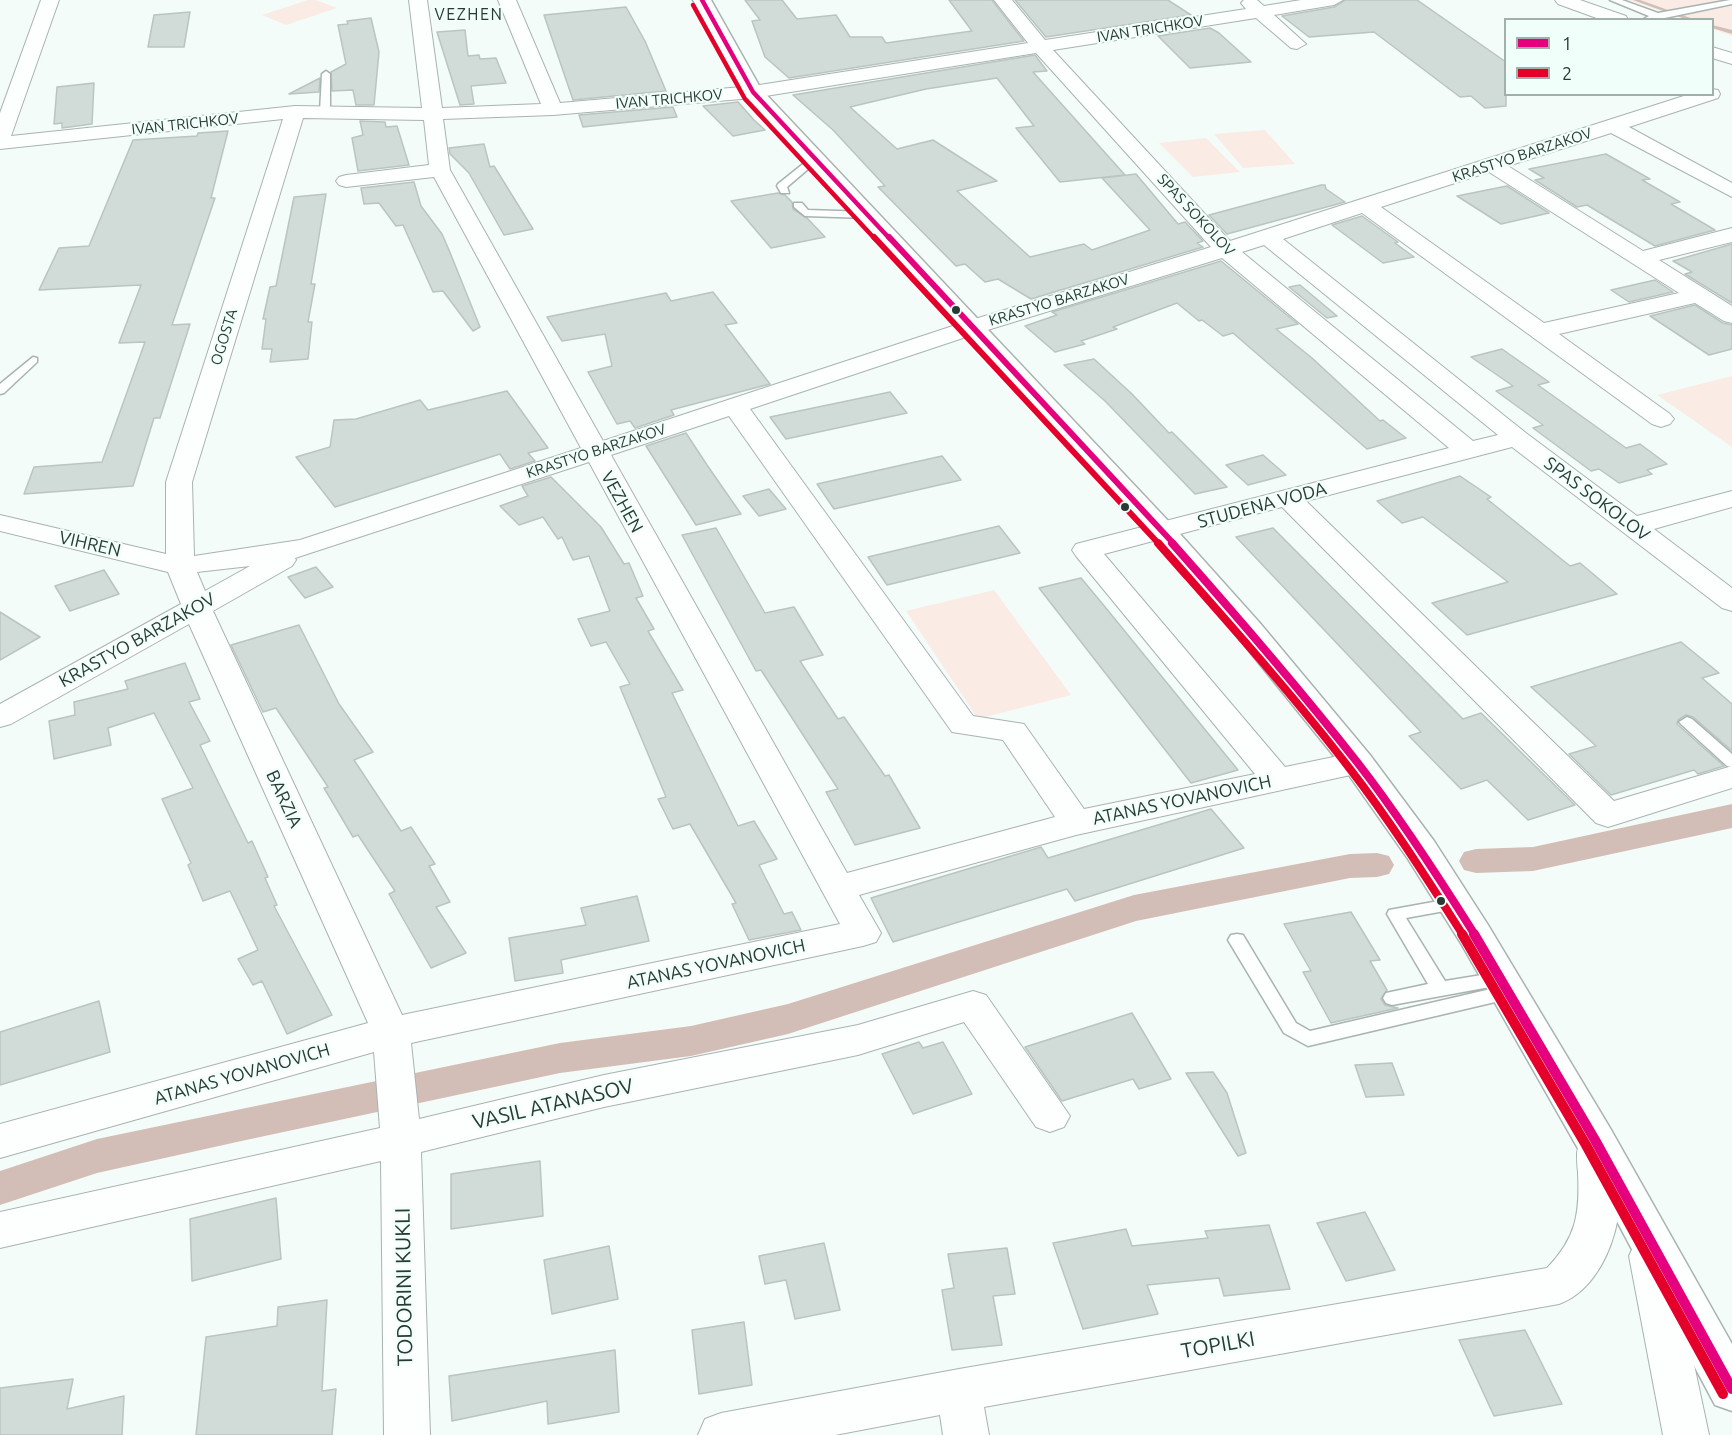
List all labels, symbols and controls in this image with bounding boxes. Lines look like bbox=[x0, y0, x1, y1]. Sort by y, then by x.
district label: VEZHEN bbox=[435, 5, 503, 25]
street label: IVAN TRICHKOV bbox=[1096, 12, 1204, 46]
legend bbox=[1504, 18, 1714, 96]
text: 1 bbox=[1562, 33, 1572, 53]
text: 2 bbox=[1562, 63, 1572, 83]
street label: IVAN TRICHKOV bbox=[615, 85, 723, 113]
street label: IVAN TRICHKOV bbox=[131, 109, 239, 139]
street label: KRASTYO BARZAKOV bbox=[1450, 124, 1594, 186]
street label: SPAS SOKOLOV bbox=[1153, 170, 1239, 260]
street label: KRASTYO BARZAKOV bbox=[987, 270, 1131, 330]
unlabelled marker bbox=[950, 304, 962, 316]
street label: OGOSTA bbox=[207, 306, 241, 368]
street label: KRASTYO BARZAKOV bbox=[524, 420, 668, 482]
street label: SPAS SOKOLOV bbox=[1540, 452, 1654, 546]
street label: VEZHEN bbox=[596, 467, 648, 537]
street label: STUDENA VODA bbox=[1195, 477, 1329, 533]
unlabelled marker bbox=[1119, 501, 1131, 513]
street label: VIHREN bbox=[57, 526, 123, 562]
street label: KRASTYO BARZAKOV bbox=[55, 588, 219, 692]
street label: BARZIA bbox=[261, 767, 307, 831]
street label: ATANAS YOVANOVICH bbox=[1091, 771, 1273, 829]
unlabelled marker bbox=[1435, 895, 1447, 907]
street label: ATANAS YOVANOVICH bbox=[625, 935, 807, 993]
street label: ATANAS YOVANOVICH bbox=[152, 1039, 332, 1109]
street label: VASIL ATANASOV bbox=[470, 1073, 636, 1135]
street label: TODORINI KUKLI bbox=[390, 1208, 418, 1366]
street label: TOPILKI bbox=[1179, 1326, 1257, 1364]

